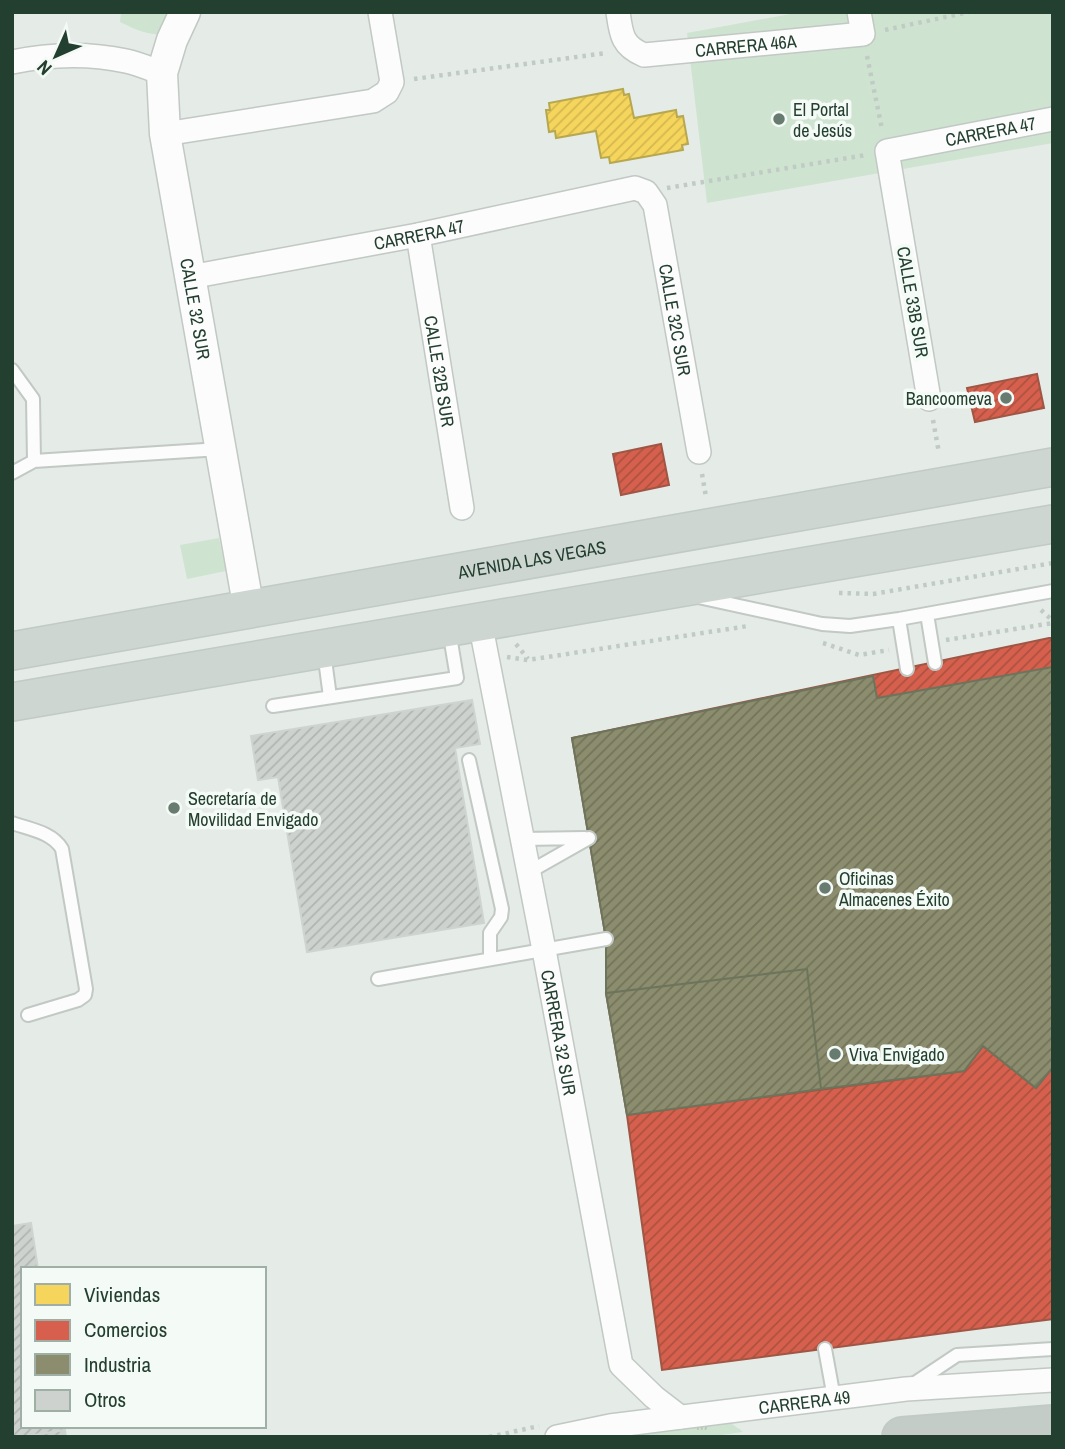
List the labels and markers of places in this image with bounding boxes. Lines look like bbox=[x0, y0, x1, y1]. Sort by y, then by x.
place label: El Portal de Jesús bbox=[793, 97, 852, 143]
marker: El Portal de Jesús bbox=[771, 111, 787, 127]
place label: Bancoomeva bbox=[906, 386, 992, 411]
marker: Bancoomeva bbox=[998, 390, 1014, 406]
place label: Secretaría de Movilidad Envigado bbox=[188, 786, 318, 832]
marker: Secretaría de Movilidad Envigado bbox=[166, 800, 182, 816]
place label: Oficinas Almacenes Éxito bbox=[838, 866, 950, 912]
marker: Oficinas Almacenes Éxito bbox=[817, 880, 833, 896]
place label: Viva Envigado bbox=[849, 1042, 945, 1067]
marker: Viva Envigado bbox=[827, 1046, 843, 1062]

